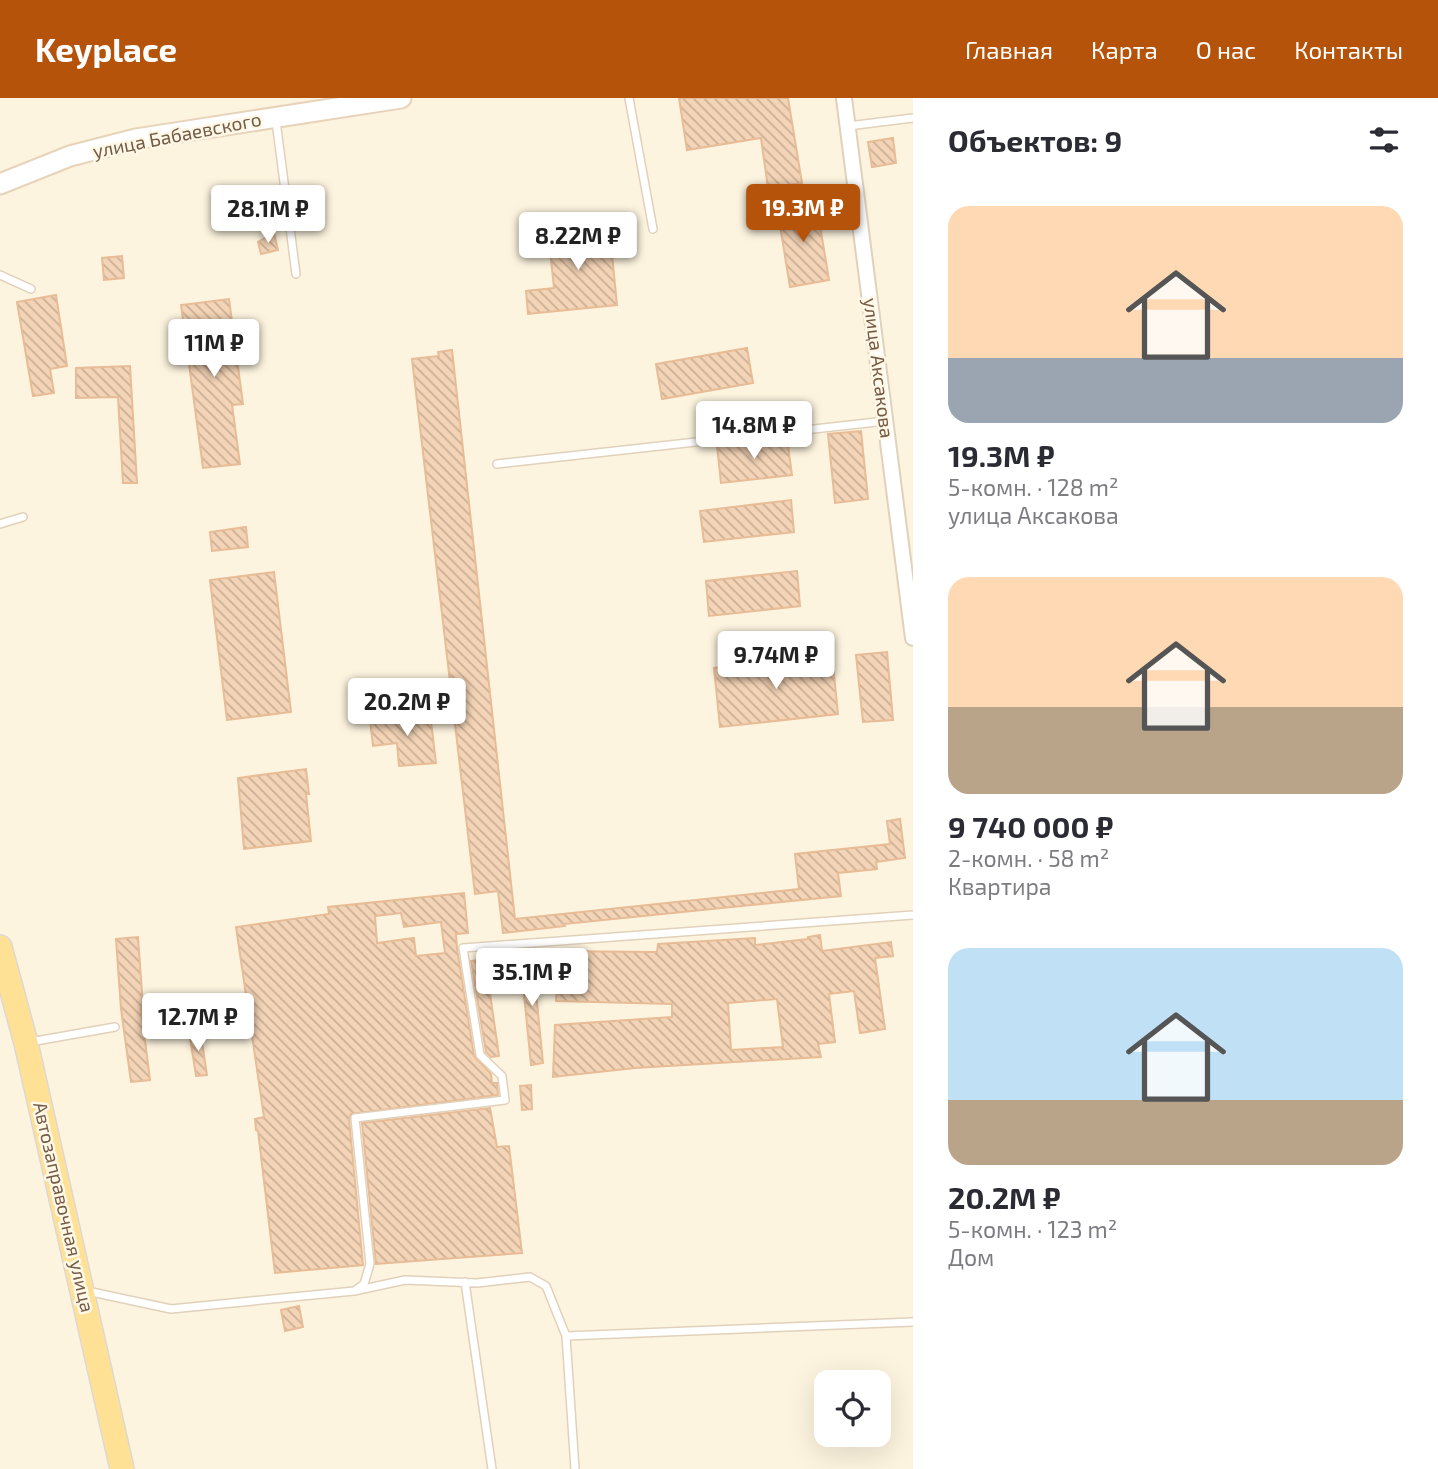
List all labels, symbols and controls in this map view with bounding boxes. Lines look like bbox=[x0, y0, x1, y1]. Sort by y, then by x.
text: Keyplace bbox=[35, 29, 177, 69]
text: Главная bbox=[965, 35, 1053, 64]
text: Карта bbox=[1091, 35, 1158, 64]
text: О нас bbox=[1196, 35, 1256, 64]
text: Контакты bbox=[1294, 35, 1403, 64]
street label: улица Бабаевского bbox=[91, 107, 263, 163]
icon: filters bbox=[1365, 121, 1403, 159]
text: Объектов: 9 bbox=[948, 122, 1122, 158]
pin: 19.3M ₽ bbox=[738, 184, 868, 244]
pin: 28.1M ₽ bbox=[203, 186, 333, 245]
text: 19.3M ₽ bbox=[762, 193, 844, 221]
text: 28.1M ₽ bbox=[227, 194, 309, 222]
pin: 8.22M ₽ bbox=[513, 212, 643, 272]
text: 8.22M ₽ bbox=[535, 221, 621, 249]
icon: home bbox=[1113, 252, 1239, 378]
street label: улица Аксакова bbox=[858, 297, 900, 439]
pin: 11M ₽ bbox=[165, 320, 263, 379]
text: 11M ₽ bbox=[184, 328, 244, 356]
pin: 14.8M ₽ bbox=[689, 402, 819, 461]
text: 14.8M ₽ bbox=[712, 410, 796, 438]
text: 19.3M ₽ bbox=[948, 437, 1055, 473]
text: 5-комн. · 128 m² bbox=[948, 473, 1118, 501]
text: улица Аксакова bbox=[948, 501, 1119, 529]
icon: home bbox=[1113, 623, 1239, 749]
pin: 9.74M ₽ bbox=[711, 632, 841, 691]
text: 9.74M ₽ bbox=[734, 640, 818, 668]
pin: 20.2M ₽ bbox=[342, 678, 472, 738]
text: 20.2M ₽ bbox=[364, 687, 450, 715]
text: 9 740 000 ₽ bbox=[948, 808, 1114, 844]
text: 2-комн. · 58 m² bbox=[948, 844, 1109, 872]
text: Квартира bbox=[948, 872, 1052, 900]
pin: 35.1M ₽ bbox=[467, 948, 597, 1008]
text: 35.1M ₽ bbox=[492, 957, 572, 985]
pin: 12.7M ₽ bbox=[133, 993, 263, 1053]
icon: home bbox=[1113, 994, 1239, 1120]
text: 12.7M ₽ bbox=[158, 1002, 238, 1030]
street label: Автозаправочная улица bbox=[28, 1099, 100, 1315]
text: 20.2M ₽ bbox=[948, 1179, 1061, 1215]
text: 5-комн. · 123 m² bbox=[948, 1215, 1117, 1243]
text: Дом bbox=[948, 1243, 994, 1271]
map controls bbox=[814, 1370, 891, 1447]
button: locate bbox=[814, 1370, 891, 1447]

